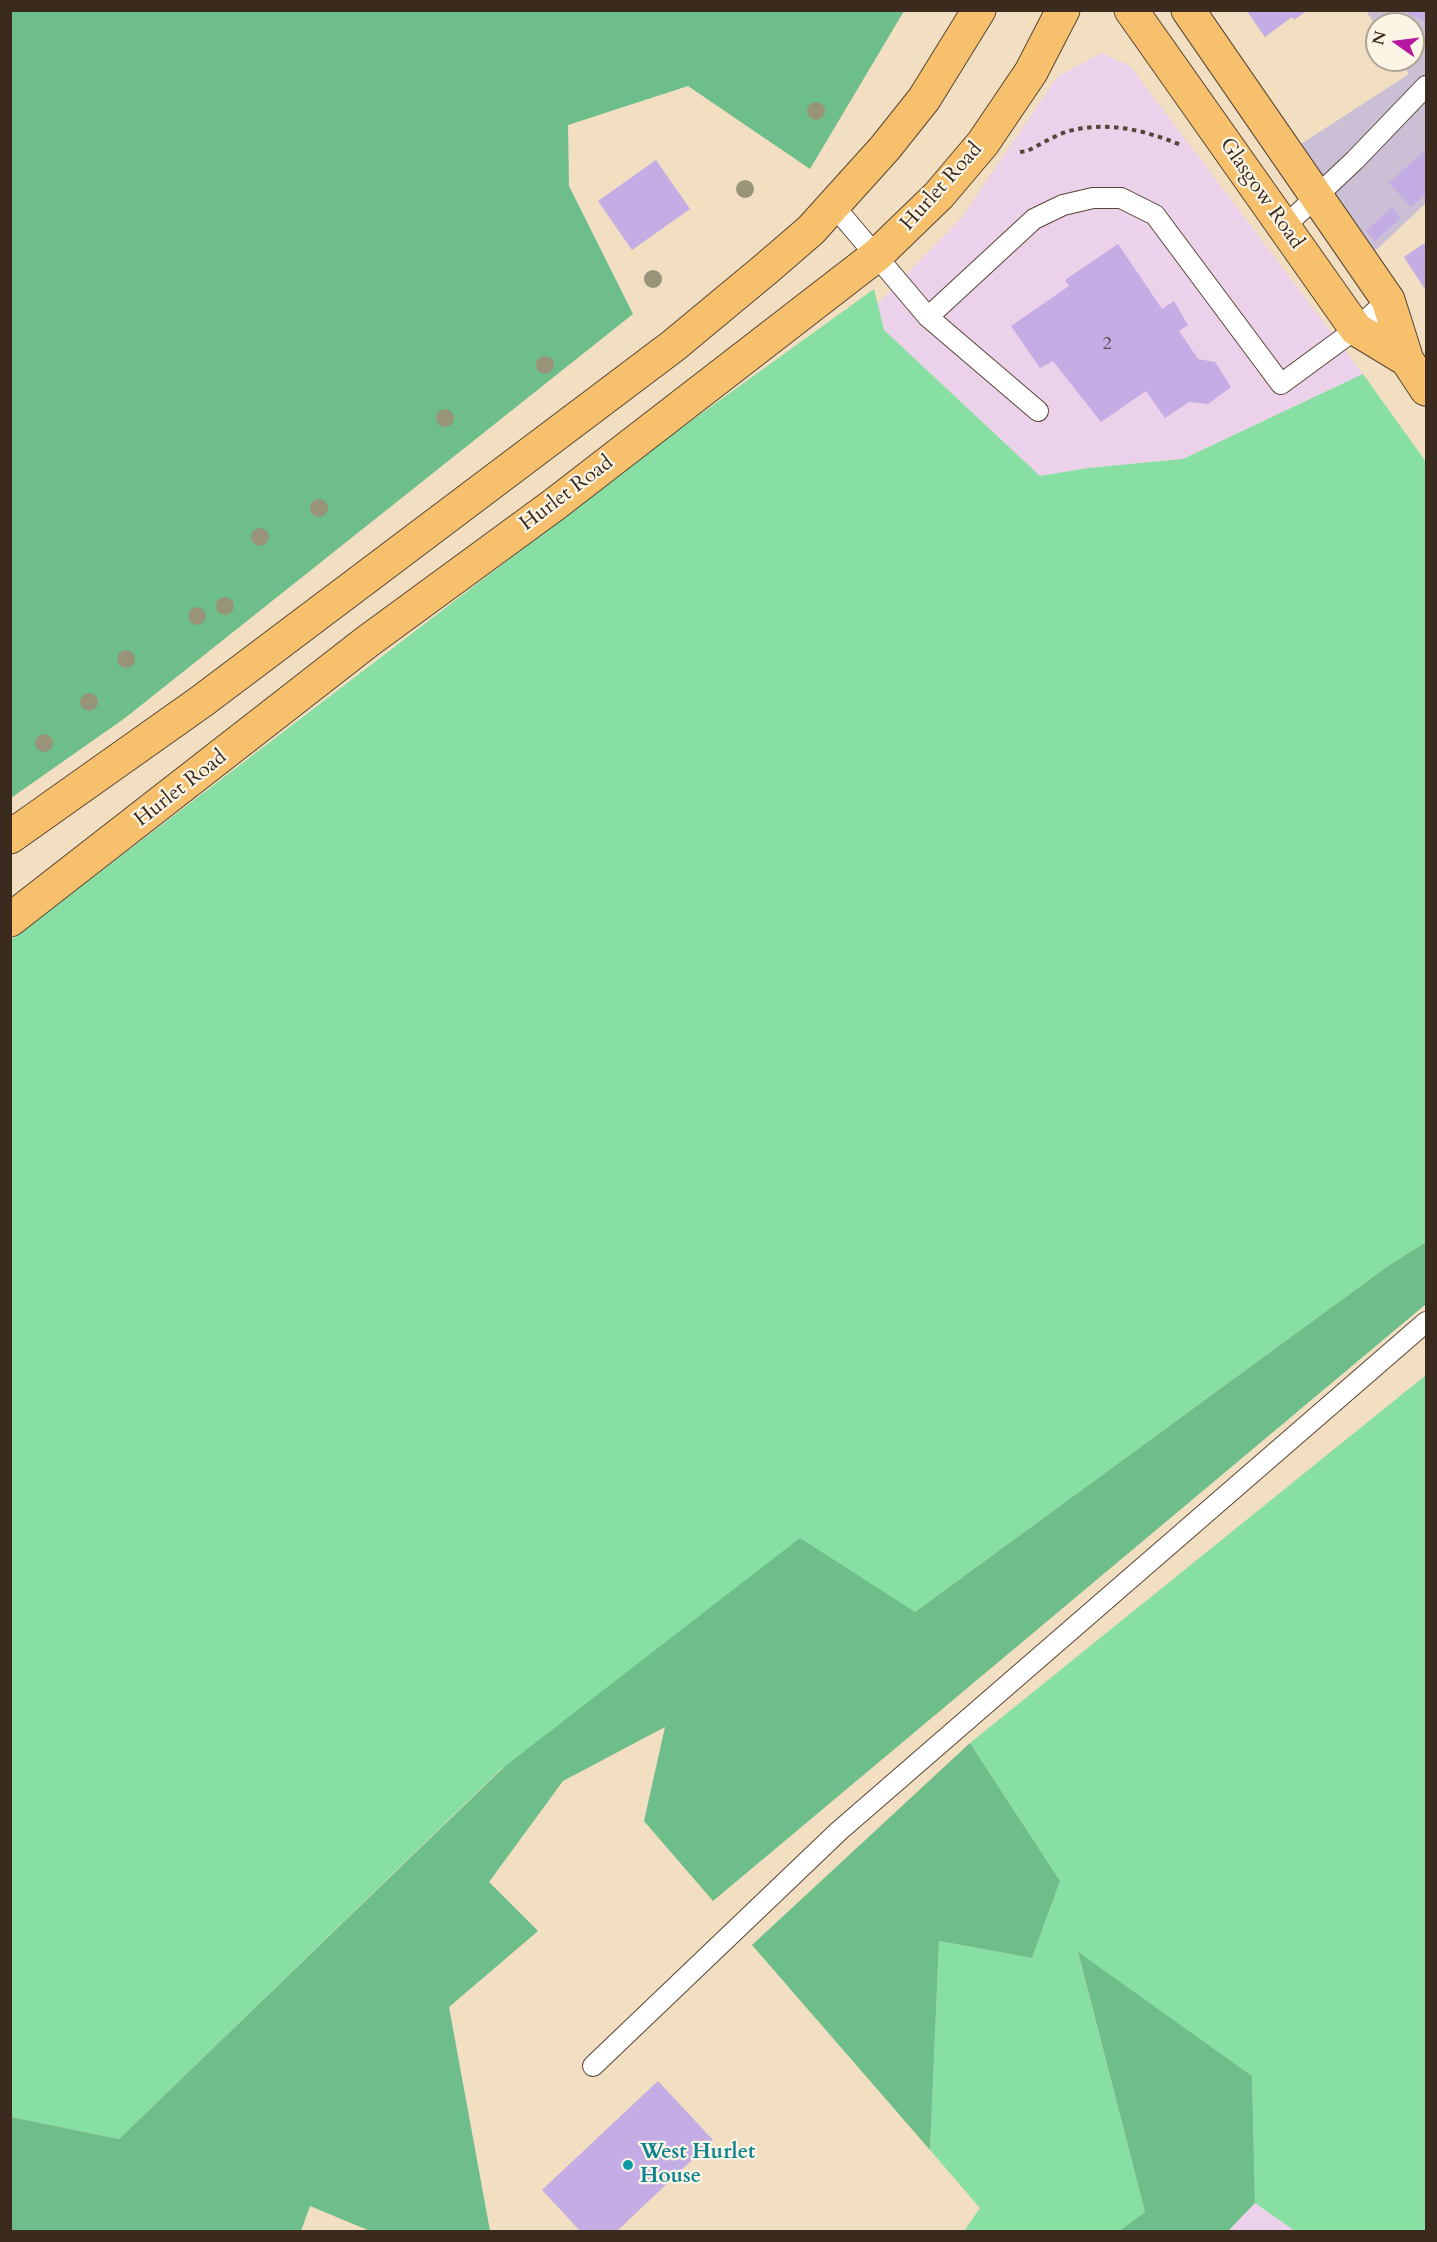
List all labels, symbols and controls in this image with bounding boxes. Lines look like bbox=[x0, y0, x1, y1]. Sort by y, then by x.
north arrow bbox=[1365, 12, 1425, 72]
text: N bbox=[1367, 29, 1392, 48]
street label: Glasgow Road bbox=[1213, 134, 1309, 254]
street label: Hurlet Road bbox=[896, 138, 988, 236]
house number: 2 bbox=[1102, 334, 1112, 356]
street label: Hurlet Road bbox=[515, 451, 619, 537]
street label: Hurlet Road bbox=[130, 745, 232, 833]
place label: West Hurlet House bbox=[640, 2140, 756, 2190]
marker: West Hurlet House bbox=[621, 2158, 635, 2172]

